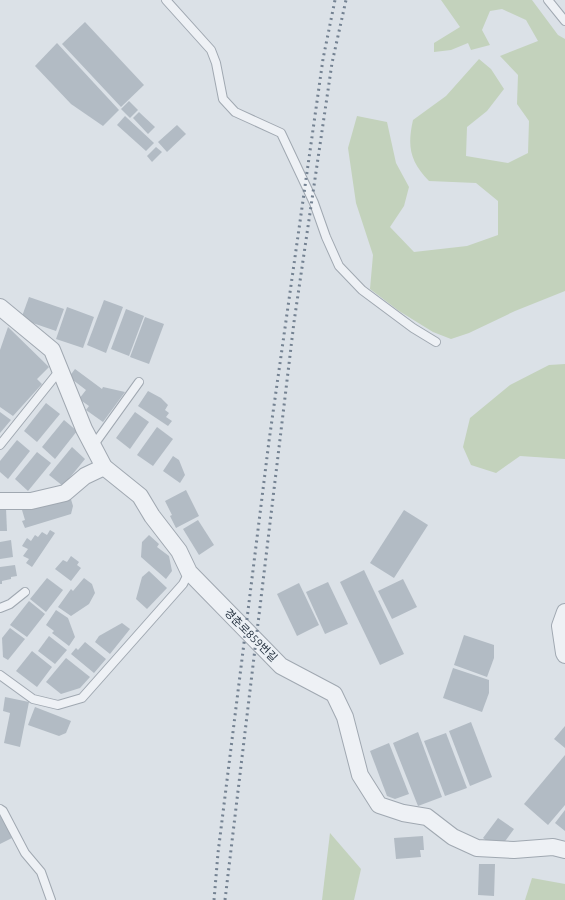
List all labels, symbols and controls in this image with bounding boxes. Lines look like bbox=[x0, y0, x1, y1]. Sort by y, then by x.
street label: 경춘로859번길 bbox=[222, 606, 280, 664]

